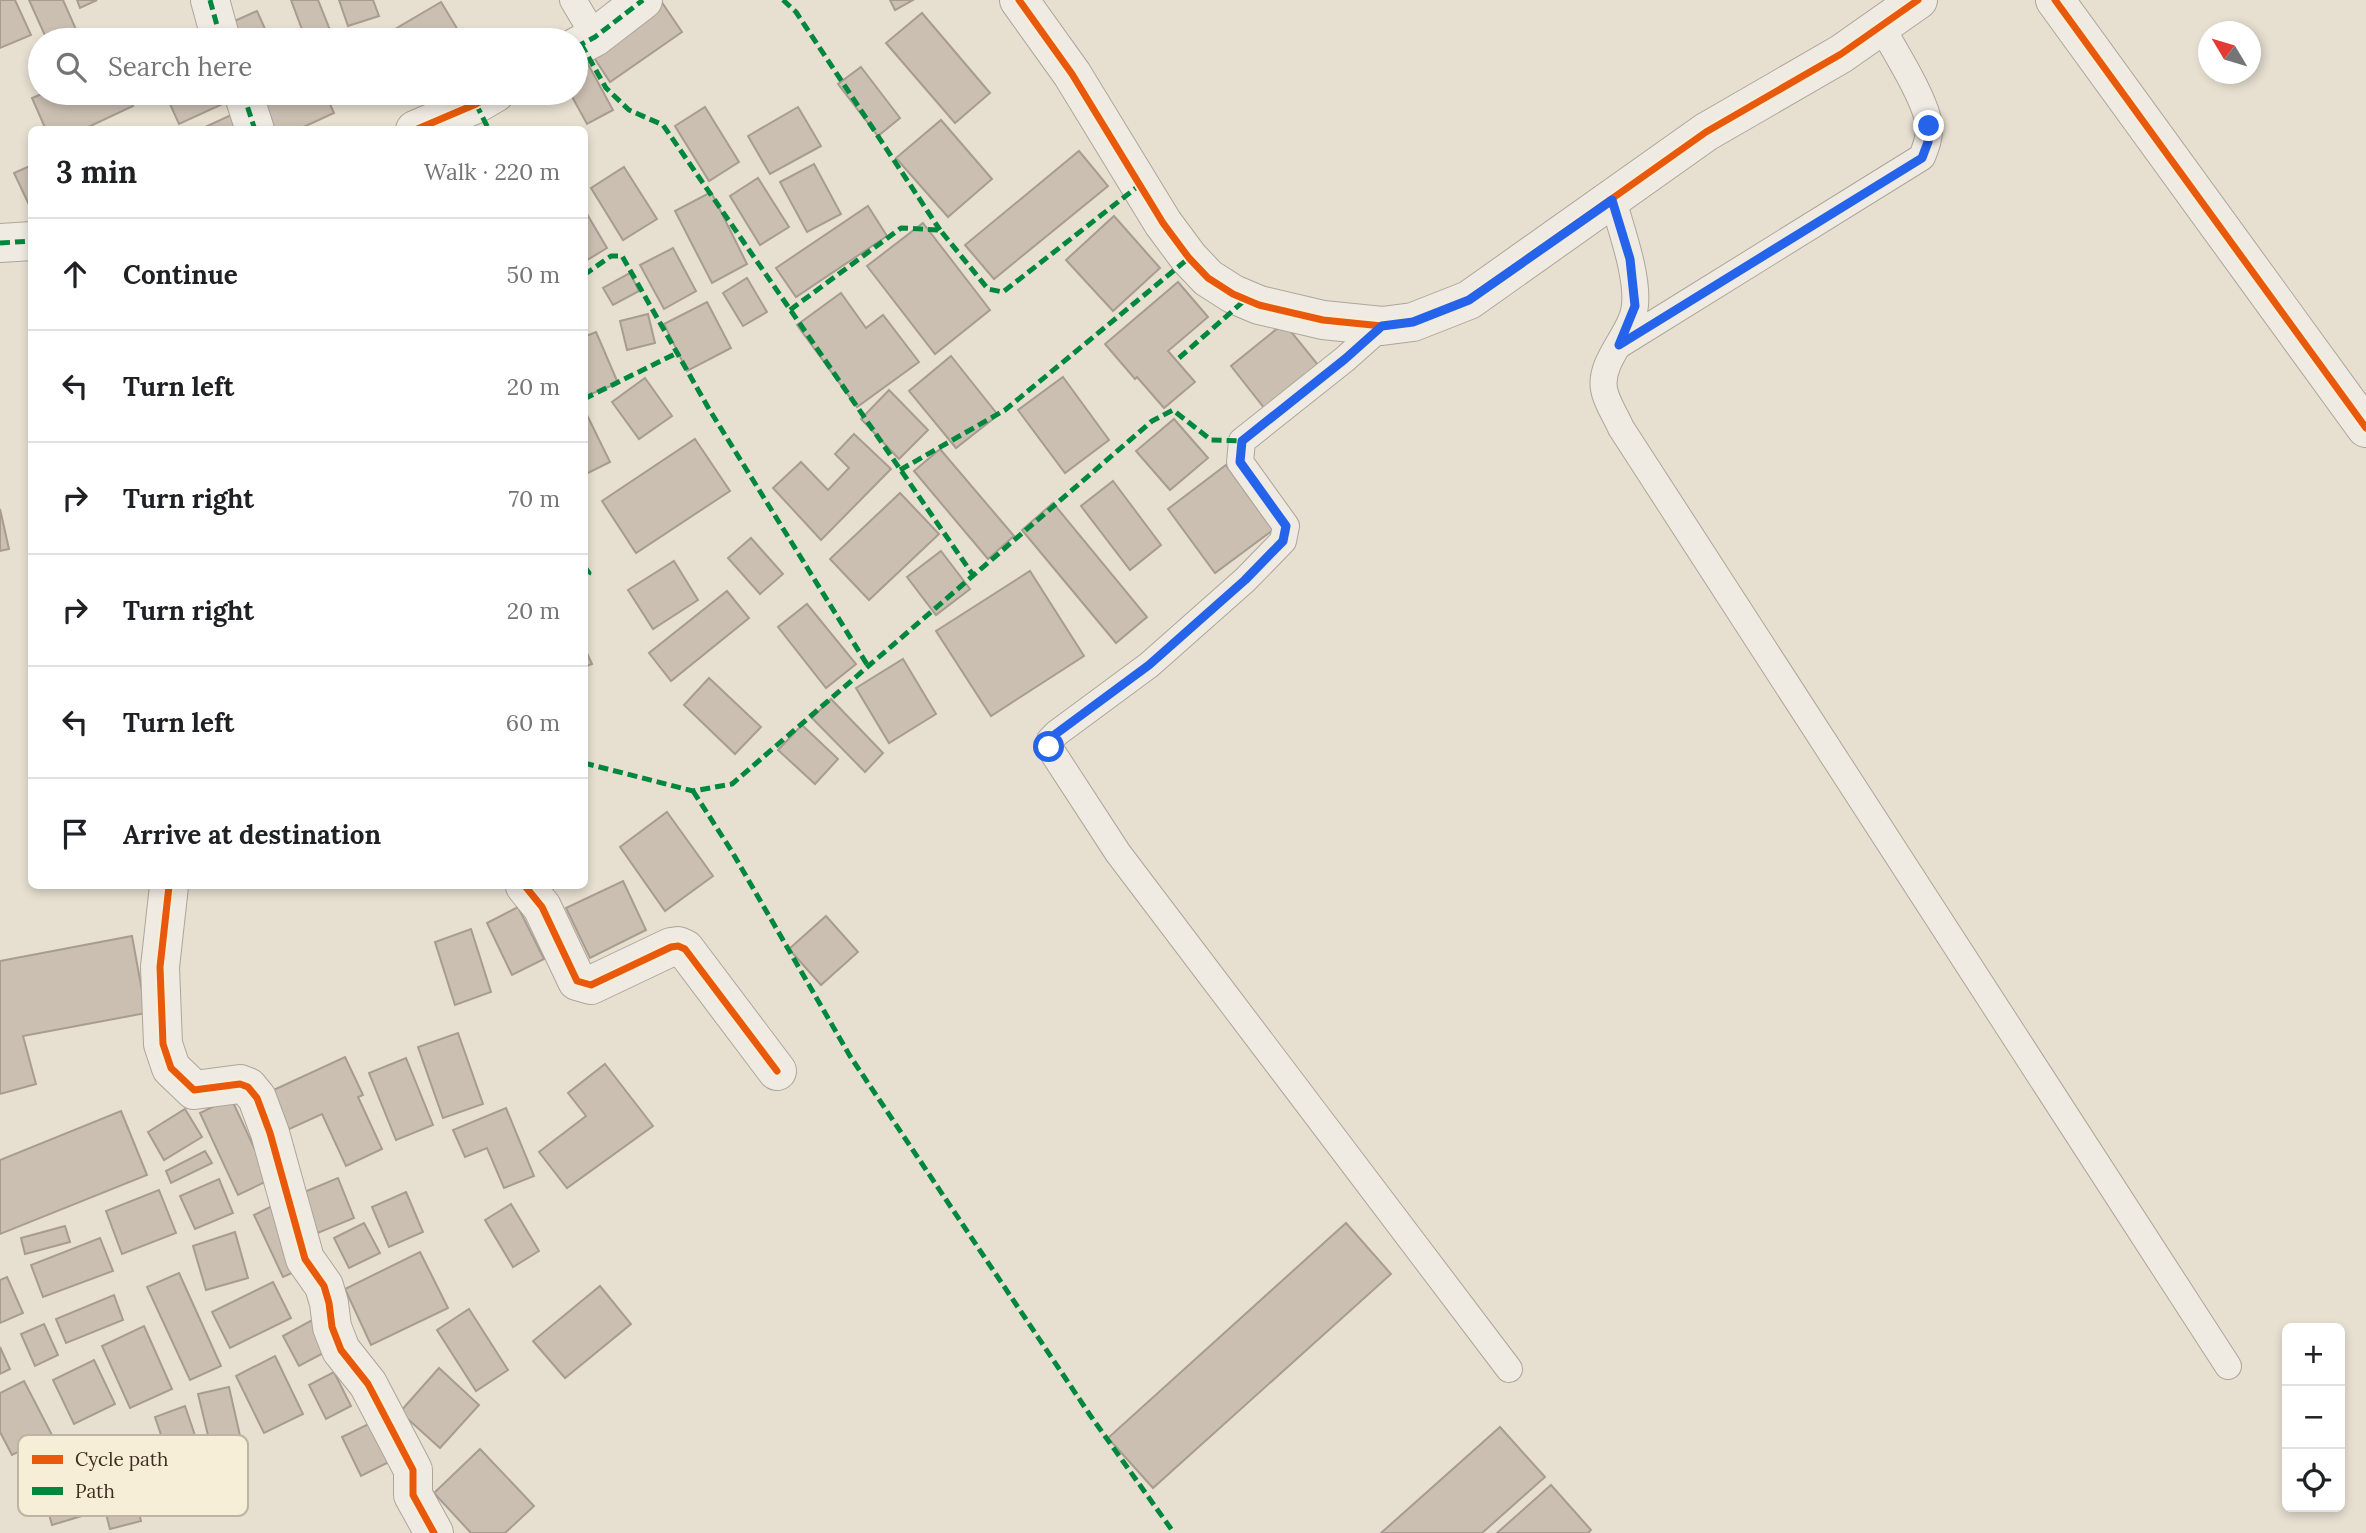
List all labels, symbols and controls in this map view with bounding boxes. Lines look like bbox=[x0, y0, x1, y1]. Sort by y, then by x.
north arrow bbox=[2198, 21, 2261, 84]
search box bbox=[28, 28, 588, 105]
icon: search bbox=[52, 48, 90, 86]
text: Search here bbox=[108, 50, 252, 83]
route end bbox=[1913, 110, 1944, 141]
text: 3 min bbox=[56, 153, 137, 191]
text: Walk · 220 m bbox=[424, 157, 560, 186]
icon: ahead bbox=[56, 255, 94, 293]
text: Continue bbox=[123, 258, 238, 291]
text: 50 m bbox=[507, 260, 560, 289]
icon: left bbox=[56, 367, 94, 405]
text: Turn left bbox=[123, 370, 234, 403]
text: 20 m bbox=[507, 372, 560, 401]
icon: right bbox=[56, 479, 94, 517]
text: Turn right bbox=[123, 482, 254, 515]
text: 70 m bbox=[509, 484, 560, 513]
icon: right bbox=[56, 591, 94, 629]
text: Turn right bbox=[123, 594, 254, 627]
text: 20 m bbox=[507, 596, 560, 625]
icon: left bbox=[56, 703, 94, 741]
text: Turn left bbox=[123, 706, 234, 739]
text: 60 m bbox=[506, 708, 560, 737]
route start bbox=[1033, 731, 1064, 762]
icon: arrive bbox=[56, 815, 94, 853]
text: Arrive at destination bbox=[123, 818, 381, 851]
map controls bbox=[2282, 1323, 2345, 1512]
button: + bbox=[2282, 1323, 2345, 1386]
button: − bbox=[2282, 1386, 2345, 1449]
legend bbox=[18, 1435, 248, 1516]
text: Cycle path bbox=[75, 1447, 168, 1471]
button: locate bbox=[2282, 1449, 2345, 1512]
text: Path bbox=[75, 1479, 115, 1503]

